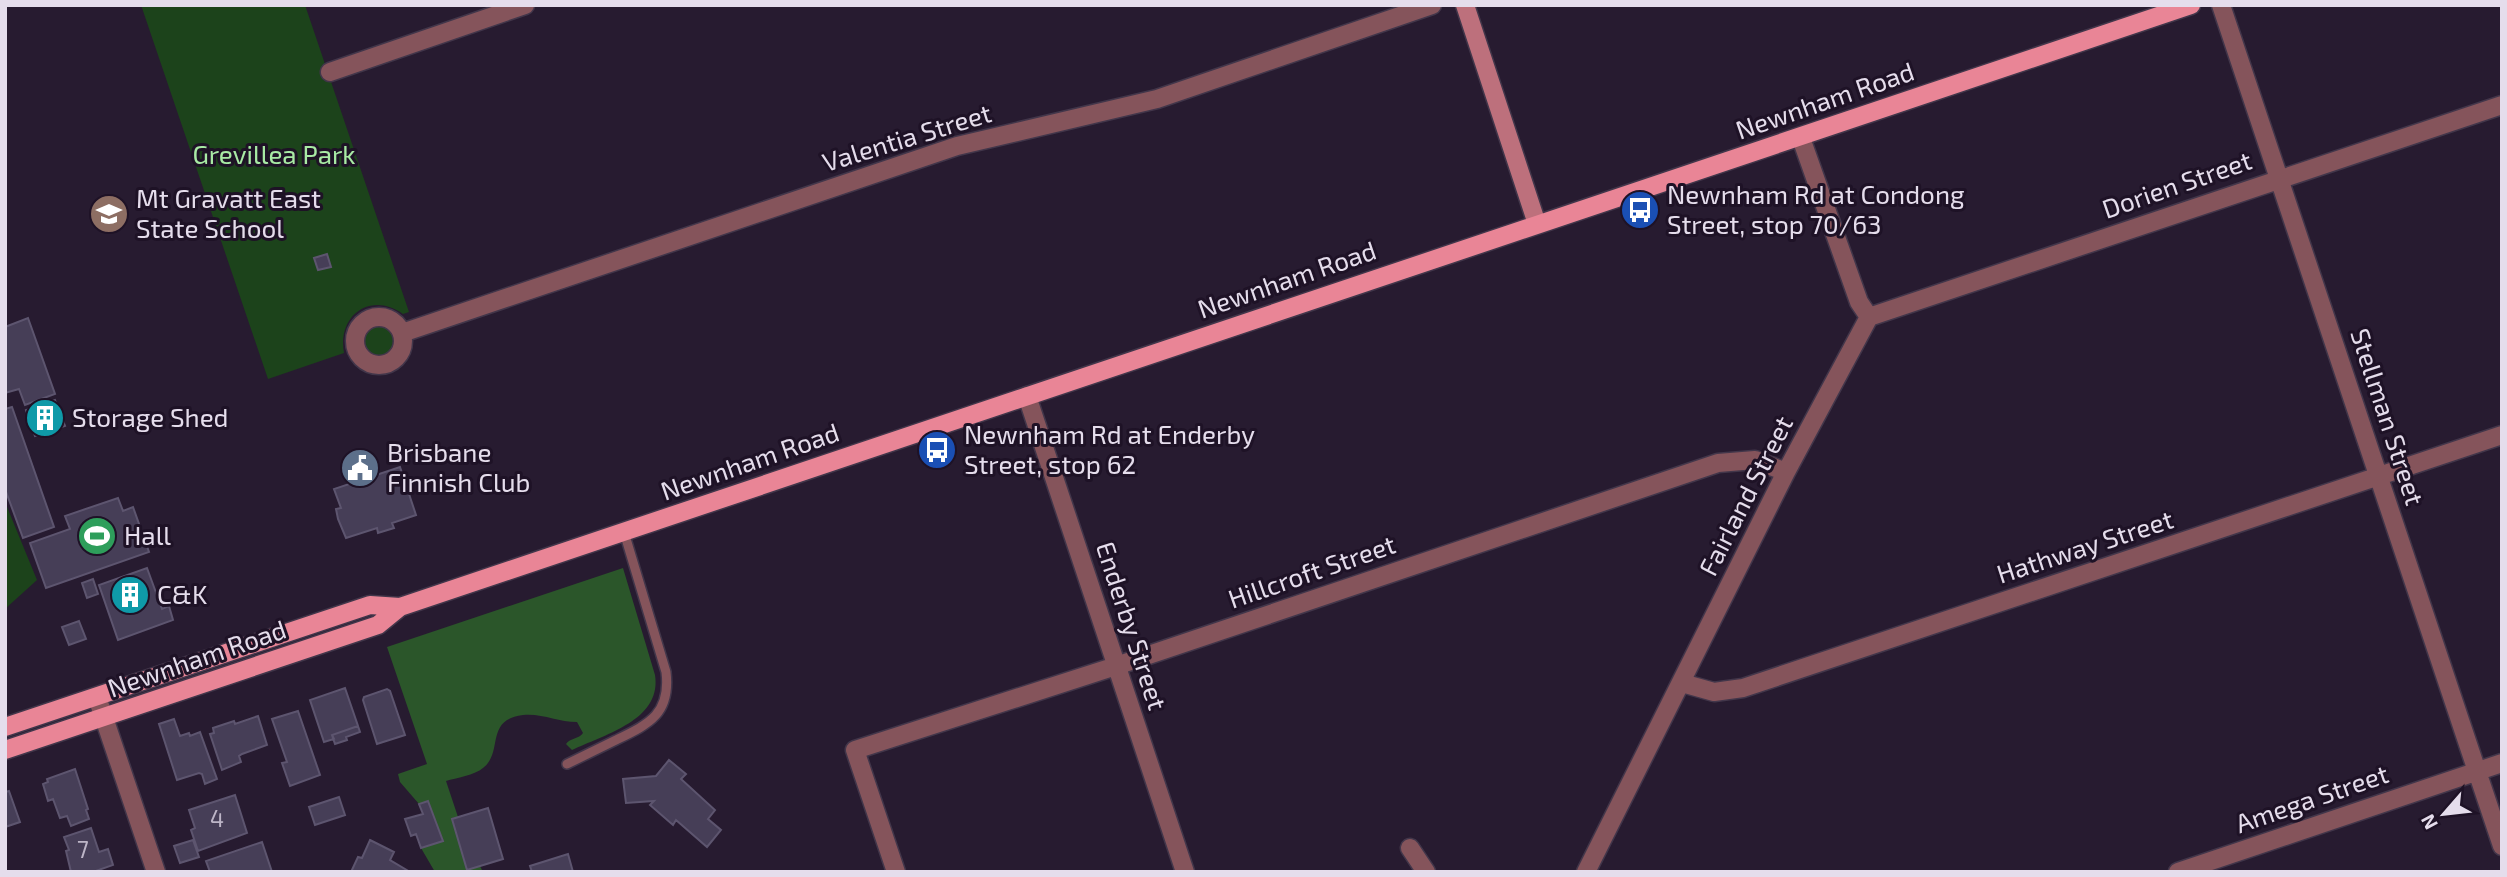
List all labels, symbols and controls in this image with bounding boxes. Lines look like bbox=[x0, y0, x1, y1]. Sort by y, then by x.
street label: Newnham Road bbox=[1731, 55, 1918, 145]
street label: Valentia Street bbox=[818, 96, 995, 177]
park label: Grevillea Park bbox=[192, 138, 356, 169]
street label: Dorien Street bbox=[2098, 143, 2255, 224]
place label: Newnham Rd at Condong Street, stop 70/63 bbox=[1667, 178, 1965, 239]
place label: Mt Gravatt East State School bbox=[136, 182, 321, 243]
bus stop icon: Newnham Rd at Condong Street, stop 70/63 bbox=[1619, 189, 1661, 231]
school or university icon: Mt Gravatt East State School bbox=[88, 193, 130, 235]
street label: Newnham Road bbox=[1193, 234, 1380, 324]
street label: Stellman Street bbox=[2345, 324, 2432, 509]
building icon: Storage Shed bbox=[24, 397, 66, 439]
place label: Storage Shed bbox=[72, 401, 229, 432]
street label: Fairland Street bbox=[1691, 410, 1798, 580]
street label: Newnham Road bbox=[656, 416, 843, 506]
place label: Newnham Rd at Enderby Street, stop 62 bbox=[964, 418, 1255, 479]
bus stop icon: Newnham Rd at Enderby Street, stop 62 bbox=[916, 429, 958, 471]
place label: Brisbane Finnish Club bbox=[387, 436, 530, 497]
public building icon: Brisbane Finnish Club bbox=[339, 447, 381, 489]
street label: Hathway Street bbox=[1992, 502, 2177, 589]
sports icon: Hall bbox=[76, 515, 118, 557]
place label: Hall bbox=[124, 519, 171, 550]
street label: Hillcroft Street bbox=[1224, 527, 1399, 614]
street label: Enderby Street bbox=[1091, 538, 1174, 714]
building icon: C&K bbox=[109, 574, 151, 616]
place label: C&K bbox=[157, 578, 207, 609]
street label: Newnham Road bbox=[103, 613, 290, 703]
street label: Amega Street bbox=[2231, 757, 2392, 838]
north arrow bbox=[2409, 779, 2479, 849]
house number: 4 bbox=[210, 804, 224, 832]
text: N bbox=[2415, 811, 2442, 834]
house number: 7 bbox=[77, 835, 89, 863]

